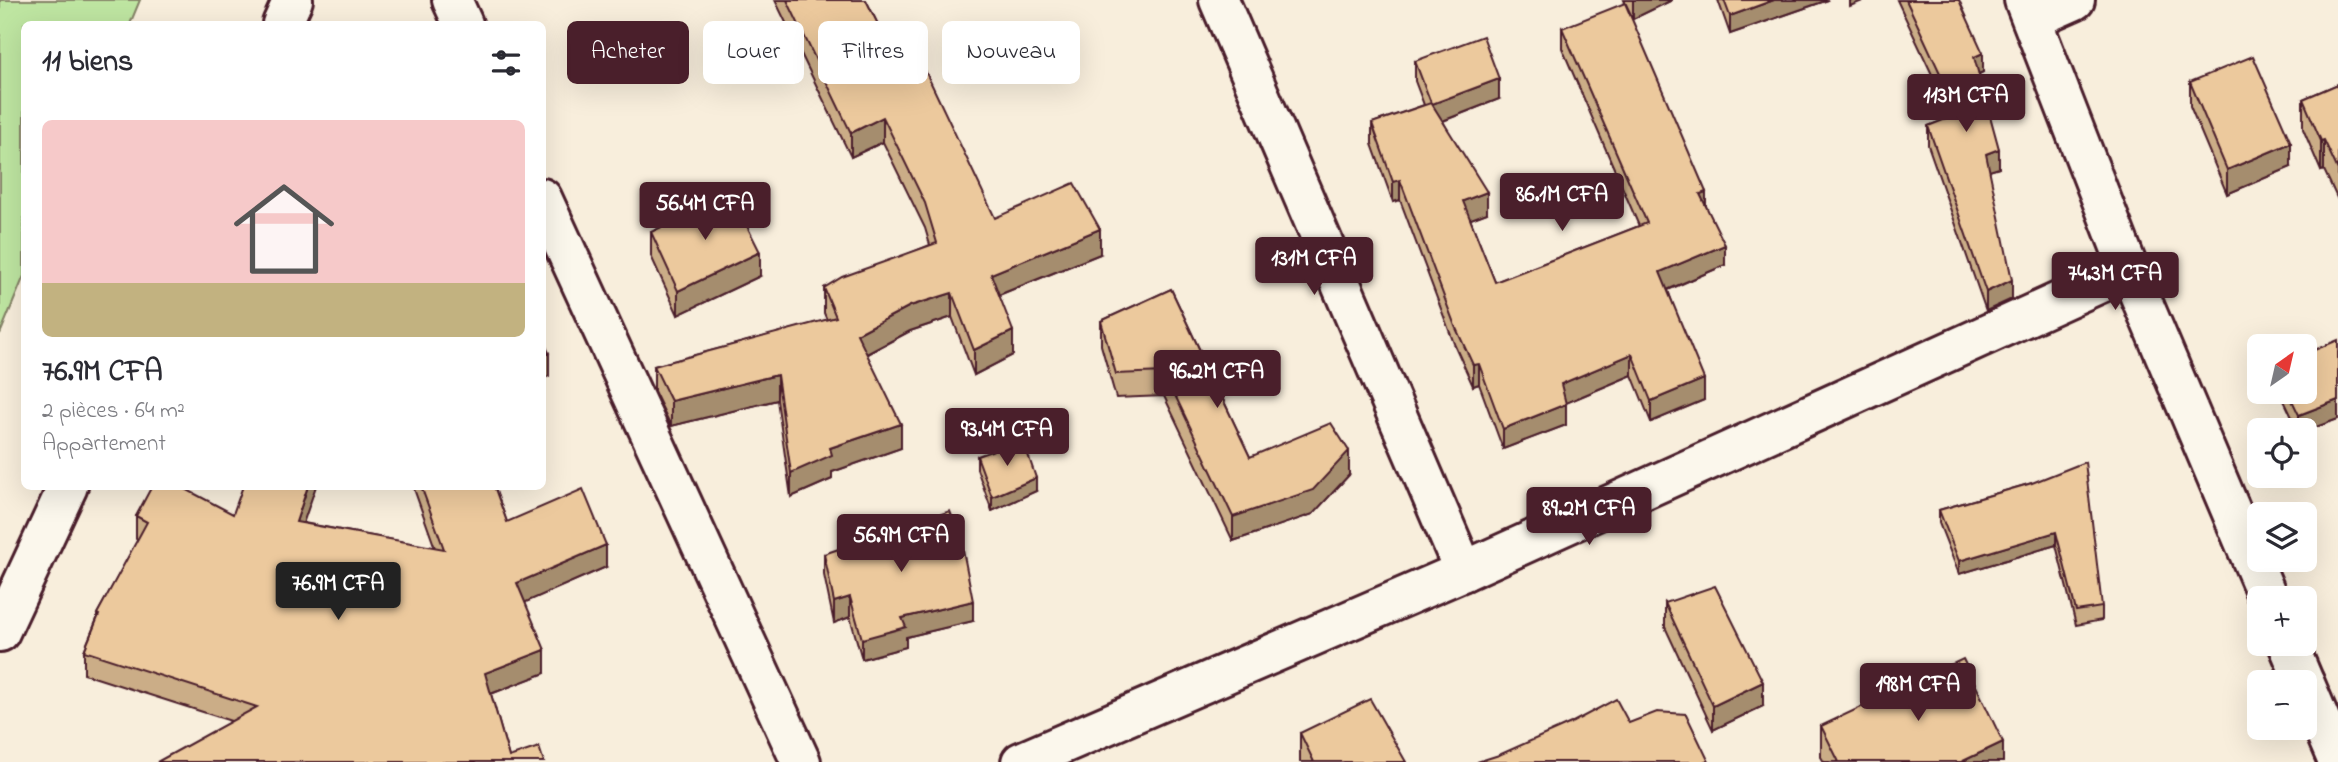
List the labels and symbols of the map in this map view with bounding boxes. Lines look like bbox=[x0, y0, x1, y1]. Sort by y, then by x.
pin: 113M CFA bbox=[1894, 74, 2038, 134]
pin: 86.1M CFA bbox=[1482, 174, 1642, 233]
pin: 56.4M CFA bbox=[625, 182, 785, 242]
pin: 131M CFA bbox=[1242, 238, 1386, 297]
pin: 74.3M CFA bbox=[2035, 252, 2195, 312]
north arrow bbox=[2247, 334, 2317, 404]
pin: 96.2M CFA bbox=[1137, 350, 1297, 410]
pin: 93.4M CFA bbox=[927, 408, 1087, 468]
pin: 89.2M CFA bbox=[1509, 488, 1669, 547]
pin: 56.9M CFA bbox=[821, 514, 981, 574]
pin: 76.9M CFA bbox=[258, 562, 418, 622]
pin: 198M CFA bbox=[1846, 664, 1990, 723]

